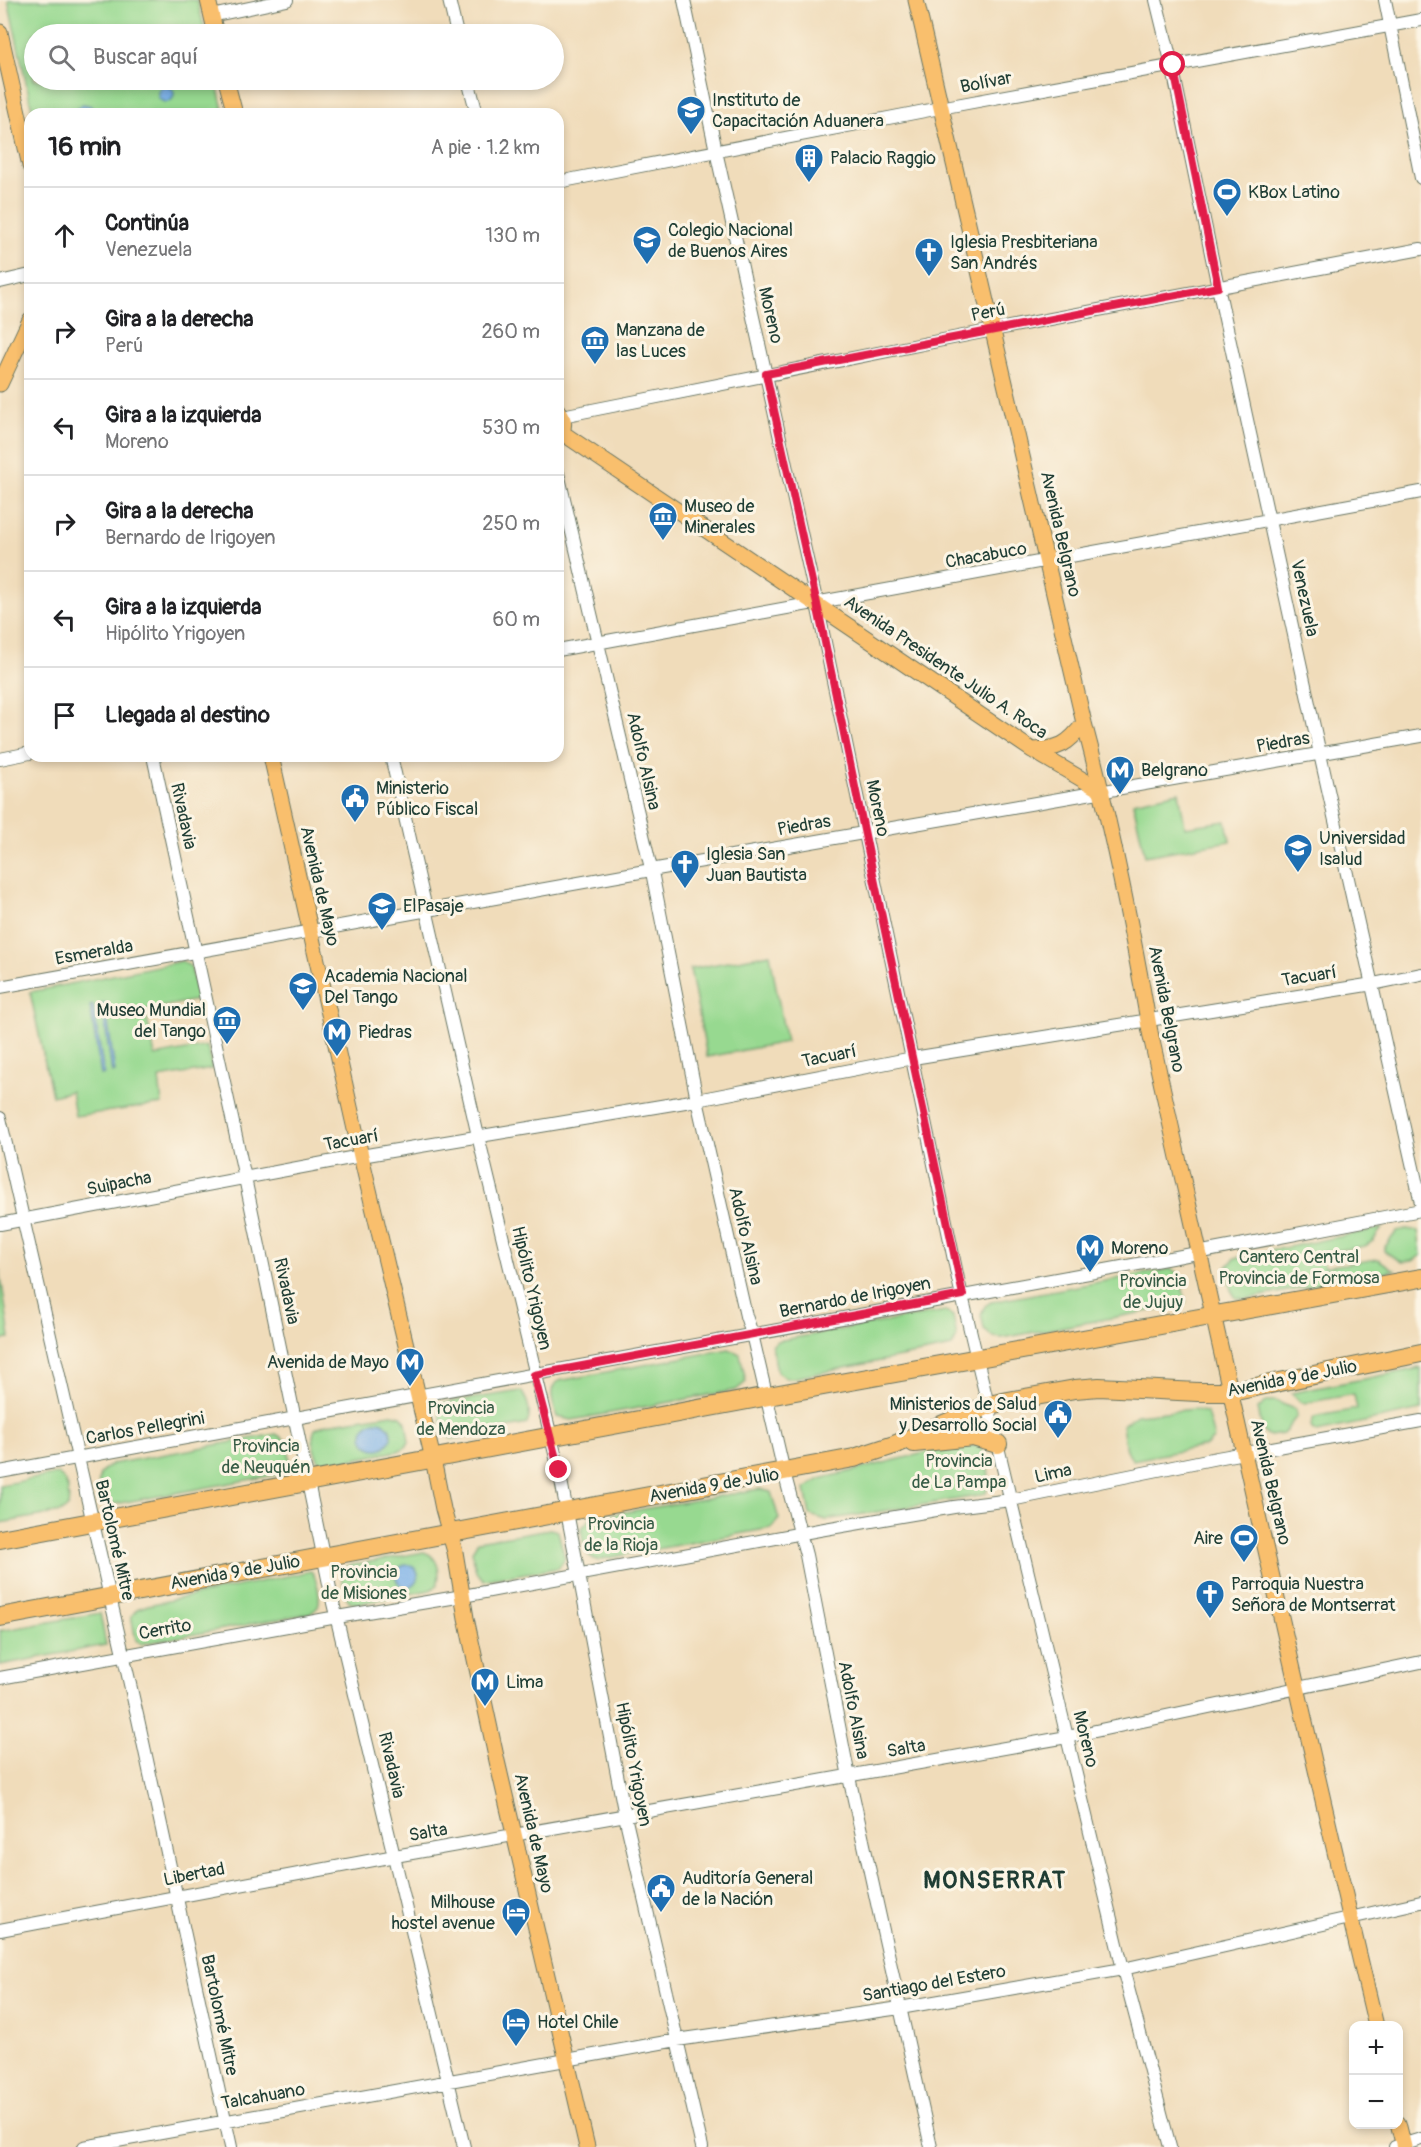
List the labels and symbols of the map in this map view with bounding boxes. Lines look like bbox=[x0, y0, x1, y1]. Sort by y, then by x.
route start bbox=[1159, 51, 1185, 77]
street label: Bolívar bbox=[958, 66, 1014, 99]
place label: Instituto de Capacitación Aduanera bbox=[712, 89, 884, 133]
school or university icon: Instituto de Capacitación Aduanera bbox=[675, 94, 707, 136]
building icon: Palacio Raggio bbox=[793, 142, 825, 184]
place label: Palacio Raggio bbox=[830, 147, 936, 170]
sports icon: KBox Latino bbox=[1211, 176, 1243, 218]
place label: KBox Latino bbox=[1248, 181, 1340, 204]
place label: Colegio Nacional de Buenos Aires bbox=[668, 219, 793, 263]
school or university icon: Colegio Nacional de Buenos Aires bbox=[631, 224, 663, 266]
place label: Iglesia Presbiteriana San Andrés bbox=[950, 231, 1098, 275]
church icon: Iglesia Presbiteriana San Andrés bbox=[913, 236, 945, 278]
street label: Moreno bbox=[753, 285, 788, 346]
street label: Perú bbox=[969, 298, 1007, 327]
place label: Manzana de las Luces bbox=[616, 319, 705, 363]
museum icon: Manzana de las Luces bbox=[579, 324, 611, 366]
street label: Avenida Belgrano bbox=[1035, 469, 1086, 600]
place label: Museo de Minerales bbox=[684, 495, 755, 539]
museum icon: Museo de Minerales bbox=[647, 500, 679, 542]
street label: Chacabuco bbox=[944, 537, 1029, 574]
street label: Venezuela bbox=[1285, 557, 1324, 639]
street label: Avenida Presidente Julio A. Roca bbox=[839, 591, 1052, 744]
street label: Adolfo Alsina bbox=[621, 710, 666, 812]
street label: Piedras bbox=[1255, 727, 1312, 758]
metro station icon: Belgrano bbox=[1104, 754, 1136, 796]
place label: Belgrano bbox=[1141, 759, 1208, 782]
place label: Ministerio Público Fiscal bbox=[376, 777, 478, 821]
street label: Moreno bbox=[860, 778, 895, 839]
street label: Rivadavia bbox=[165, 781, 202, 852]
public building icon: Ministerio Público Fiscal bbox=[339, 782, 371, 824]
street label: Piedras bbox=[776, 810, 833, 841]
street label: Avenida de Mayo bbox=[295, 824, 345, 949]
place label: Universidad Isalud bbox=[1319, 827, 1406, 871]
school or university icon: Universidad Isalud bbox=[1282, 832, 1314, 874]
place label: Iglesia San Juan Bautista bbox=[706, 843, 807, 887]
church icon: Iglesia San Juan Bautista bbox=[669, 848, 701, 890]
school or university icon: ElPasaje bbox=[366, 890, 398, 932]
place label: ElPasaje bbox=[403, 895, 464, 918]
street label: Esmeralda bbox=[53, 934, 135, 971]
street label: Avenida Belgrano bbox=[1143, 944, 1190, 1075]
street label: Tacuarí bbox=[1280, 961, 1338, 992]
place label: Academia Nacional Del Tango bbox=[324, 965, 468, 1009]
school or university icon: Academia Nacional Del Tango bbox=[287, 970, 319, 1012]
place label: Museo Mundial del Tango bbox=[97, 999, 206, 1043]
museum icon: Museo Mundial del Tango bbox=[211, 1004, 243, 1046]
metro station icon: Piedras bbox=[321, 1016, 353, 1058]
place label: Piedras bbox=[358, 1021, 412, 1044]
street label: Tacuarí bbox=[800, 1040, 858, 1073]
street label: Tacuarí bbox=[322, 1124, 380, 1157]
street label: Suipacha bbox=[85, 1166, 153, 1201]
street label: Adolfo Alsina bbox=[723, 1185, 768, 1287]
street label: Hipólito Yrigoyen bbox=[506, 1224, 557, 1352]
metro station icon: Moreno bbox=[1074, 1232, 1106, 1274]
place label: Moreno bbox=[1111, 1237, 1169, 1260]
park label: Cantero Central Provincia de Formosa bbox=[1218, 1246, 1380, 1290]
street label: Rivadavia bbox=[268, 1256, 305, 1327]
park label: Provincia de Jujuy bbox=[1119, 1270, 1187, 1314]
street label: Bernardo de Irigoyen bbox=[778, 1272, 933, 1323]
metro station icon: Avenida de Mayo bbox=[394, 1346, 426, 1388]
place label: Avenida de Mayo bbox=[267, 1351, 389, 1374]
street label: Avenida 9 de Julio bbox=[1225, 1355, 1359, 1402]
place label: Ministerios de Salud y Desarrollo Social bbox=[889, 1393, 1037, 1437]
park label: Provincia de Mendoza bbox=[416, 1397, 506, 1441]
public building icon: Ministerios de Salud y Desarrollo Social bbox=[1042, 1398, 1074, 1440]
street label: Carlos Pellegrini bbox=[84, 1407, 206, 1450]
street label: Avenida Belgrano bbox=[1245, 1417, 1296, 1548]
park label: Provincia de Neuquén bbox=[221, 1435, 311, 1479]
park label: Provincia de La Pampa bbox=[912, 1450, 1006, 1494]
route end bbox=[545, 1456, 571, 1482]
street label: Lima bbox=[1032, 1458, 1074, 1489]
street label: Avenida 9 de Julio bbox=[647, 1463, 781, 1508]
street label: Bartolomé Mitre bbox=[89, 1478, 140, 1603]
park label: Provincia de la Rioja bbox=[584, 1513, 658, 1557]
sports icon: Aire bbox=[1228, 1522, 1260, 1564]
place label: Aire bbox=[1193, 1527, 1223, 1550]
street label: Avenida 9 de Julio bbox=[168, 1550, 302, 1595]
park label: Provincia de Misiones bbox=[321, 1561, 407, 1605]
place label: Parroquia Nuestra Señora de Montserrat bbox=[1231, 1573, 1396, 1617]
church icon: Parroquia Nuestra Señora de Montserrat bbox=[1194, 1578, 1226, 1620]
street label: Cerrito bbox=[137, 1614, 193, 1645]
street label: Adolfo Alsina bbox=[833, 1659, 874, 1761]
metro station icon: Lima bbox=[469, 1666, 501, 1708]
place label: Lima bbox=[506, 1671, 543, 1694]
street label: Hipólito Yrigoyen bbox=[610, 1700, 657, 1828]
street label: Moreno bbox=[1067, 1708, 1104, 1770]
street label: Rivadavia bbox=[373, 1730, 410, 1801]
street label: Salta bbox=[885, 1734, 927, 1763]
street label: Avenida de Mayo bbox=[509, 1771, 559, 1896]
street label: Salta bbox=[407, 1818, 449, 1847]
street label: Libertad bbox=[161, 1857, 227, 1892]
district label: MONSERRAT bbox=[923, 1866, 1067, 1895]
place label: Auditoría General de la Nación bbox=[682, 1867, 813, 1911]
public building icon: Auditoría General de la Nación bbox=[645, 1872, 677, 1914]
place label: Milhouse hostel avenue bbox=[391, 1891, 495, 1935]
hotel icon: Milhouse hostel avenue bbox=[500, 1896, 532, 1938]
street label: Bartolomé Mitre bbox=[195, 1952, 244, 2078]
street label: Santiago del Estero bbox=[861, 1960, 1008, 2007]
hotel icon: Hotel Chile bbox=[500, 2006, 532, 2048]
place label: Hotel Chile bbox=[537, 2011, 619, 2034]
street label: Talcahuano bbox=[219, 2078, 307, 2115]

